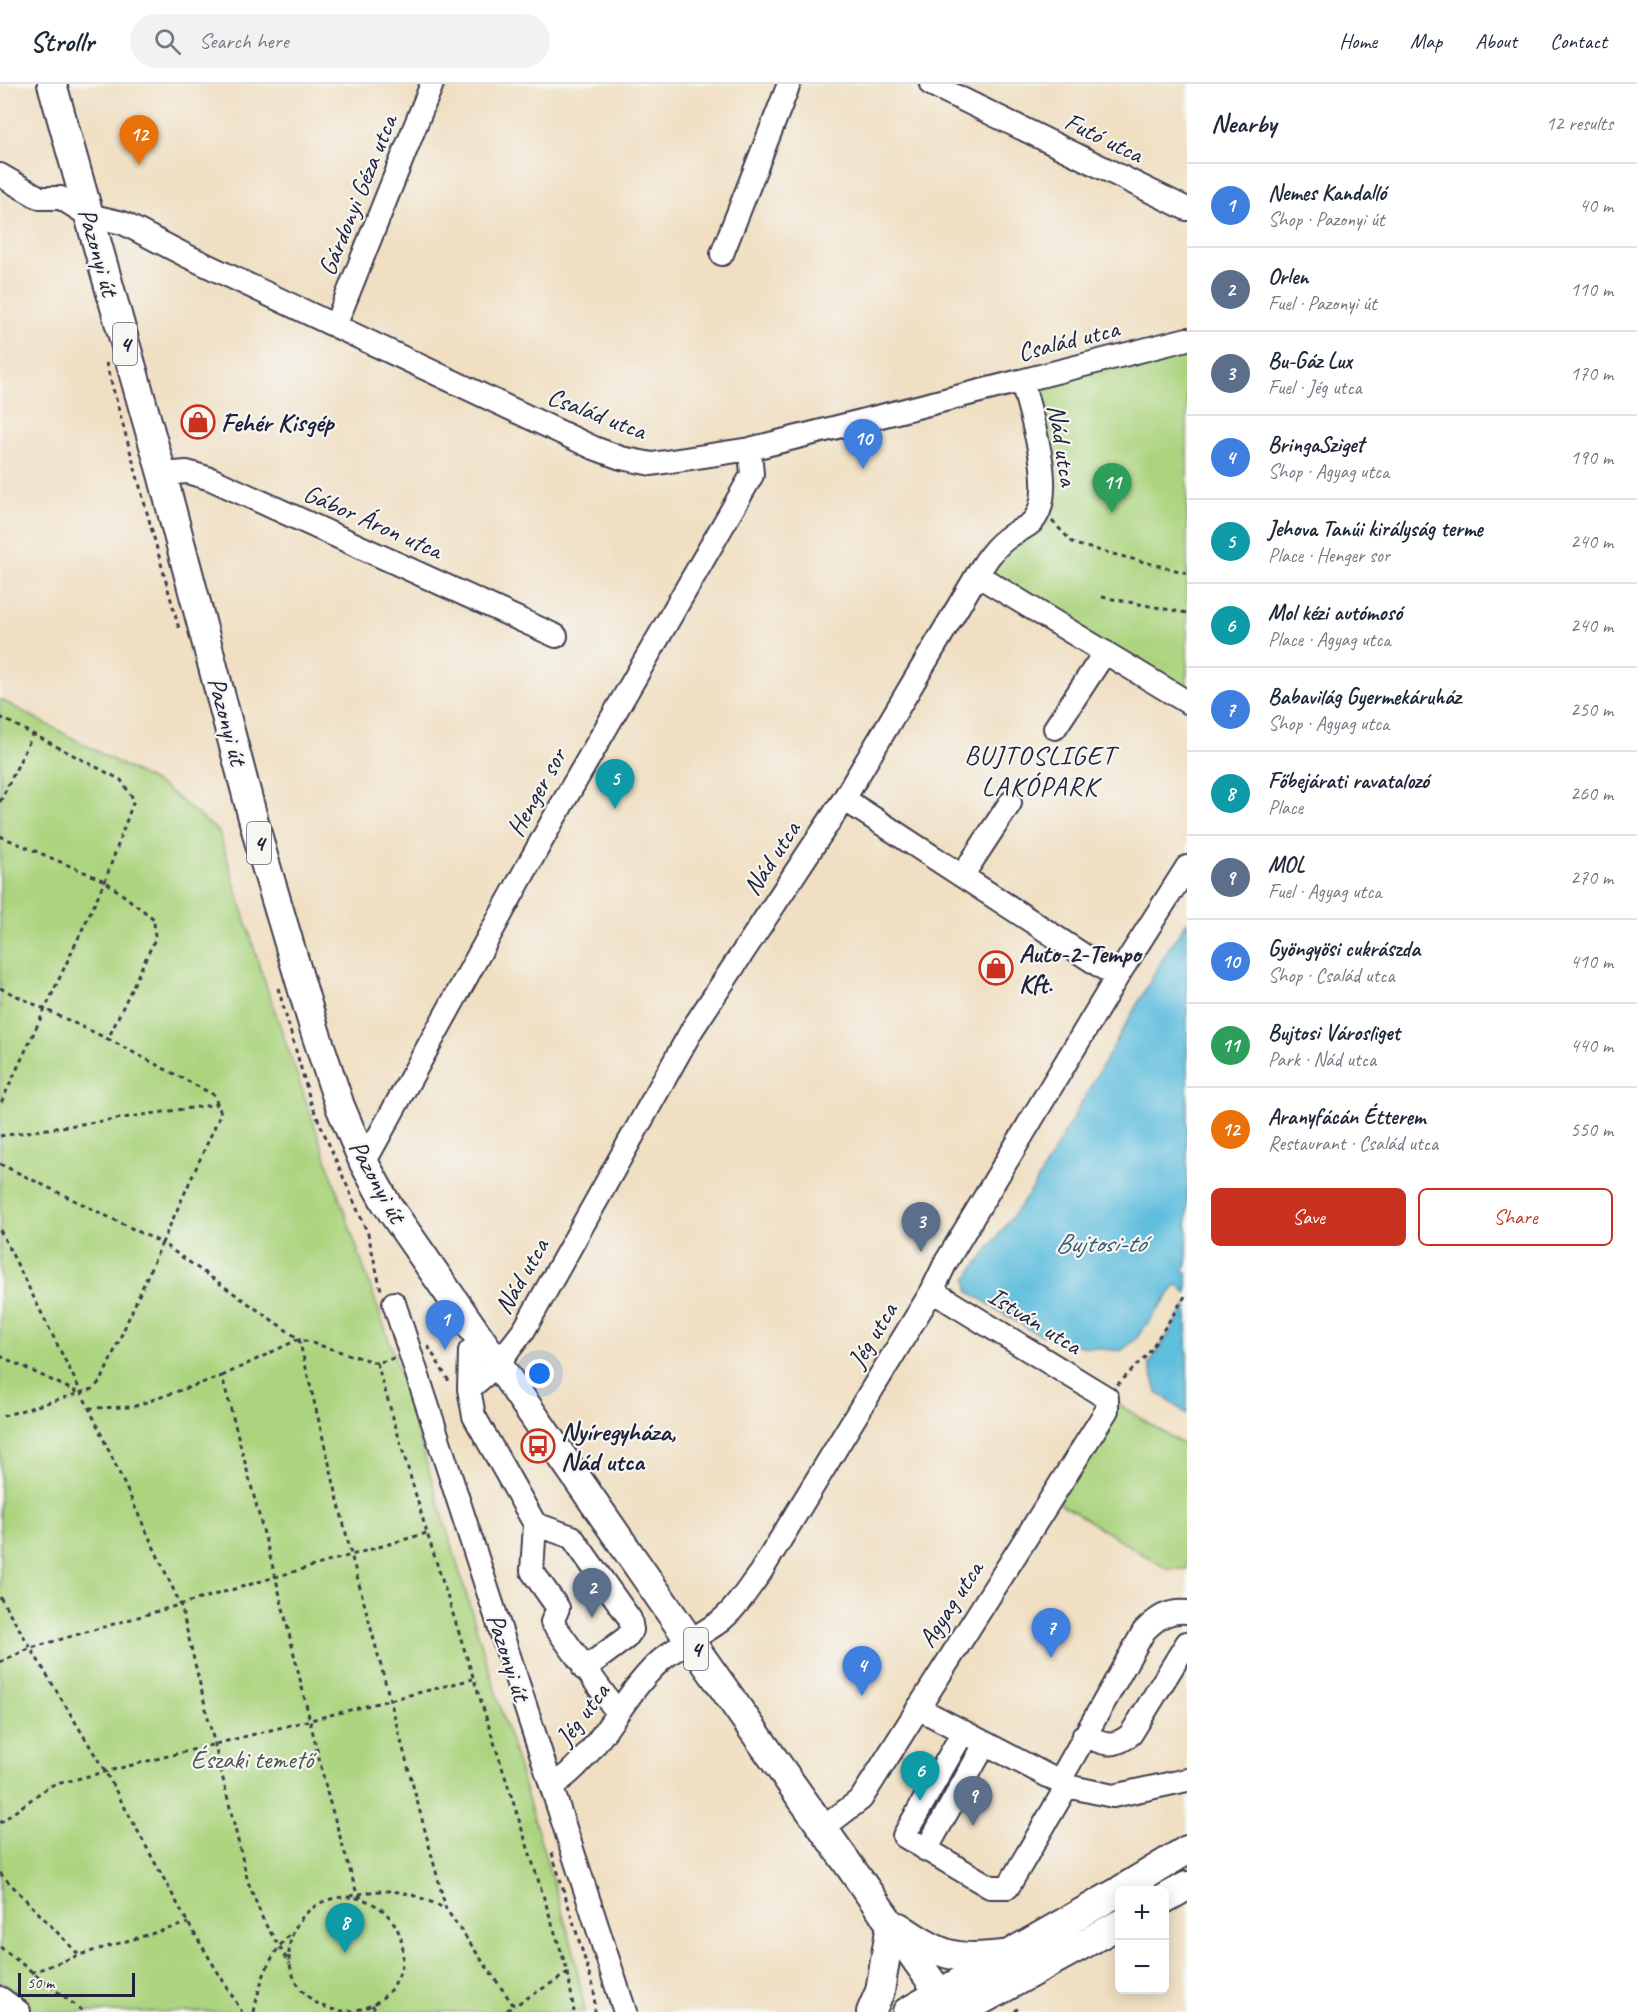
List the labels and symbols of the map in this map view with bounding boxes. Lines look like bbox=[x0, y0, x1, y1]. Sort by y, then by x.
street label: Futó utca bbox=[1059, 104, 1150, 171]
street label: Gárdonyi Géza utca bbox=[310, 108, 405, 280]
pin: 12 bbox=[120, 116, 158, 165]
street label: Pazonyi út bbox=[70, 204, 127, 302]
street label: Család utca bbox=[1014, 312, 1124, 369]
road number: 4 bbox=[113, 323, 137, 365]
street label: Család utca bbox=[543, 380, 652, 448]
street label: Nád utca bbox=[1040, 402, 1085, 490]
shop icon: Fehér Kisgép bbox=[180, 404, 216, 440]
place label: Fehér Kisgép bbox=[221, 406, 335, 439]
pin: 10 bbox=[844, 420, 882, 469]
pin: 11 bbox=[1092, 464, 1132, 513]
street label: Gábor Áron utca bbox=[299, 476, 449, 568]
street label: Pazonyi út bbox=[200, 674, 256, 771]
district label: BUJTOSLIGET LAKÓPARK bbox=[964, 738, 1120, 803]
street label: Henger sor bbox=[499, 741, 575, 842]
pin: 5 bbox=[596, 760, 634, 809]
street label: Nád utca bbox=[735, 814, 808, 902]
road number: 4 bbox=[247, 822, 271, 864]
place label: Auto-2-Tempo Kft. bbox=[1019, 937, 1143, 1000]
shop icon: Auto-2-Tempo Kft. bbox=[978, 950, 1014, 986]
street label: Pazonyi út bbox=[341, 1134, 415, 1231]
pin: 3 bbox=[902, 1202, 940, 1252]
water label: Bujtosi-tó bbox=[1055, 1226, 1152, 1260]
street label: Nád utca bbox=[487, 1231, 557, 1320]
street label: István utca bbox=[982, 1279, 1089, 1363]
street label: Jég utca bbox=[839, 1295, 905, 1376]
pin: 1 bbox=[426, 1300, 464, 1350]
your location bbox=[525, 1359, 554, 1388]
place label: Nyíregyháza, Nád utca bbox=[561, 1415, 676, 1478]
bus stop icon: Nyíregyháza, Nád utca bbox=[520, 1428, 556, 1464]
street label: Agyag utca bbox=[910, 1553, 992, 1654]
pin: 2 bbox=[572, 1568, 612, 1618]
pin: 7 bbox=[1032, 1608, 1070, 1658]
street label: Pazonyi út bbox=[479, 1609, 539, 1707]
road number: 4 bbox=[684, 1628, 708, 1670]
pin: 4 bbox=[842, 1646, 882, 1696]
street label: Jég utca bbox=[547, 1675, 618, 1754]
park label: Északi temető bbox=[191, 1743, 317, 1776]
pin: 6 bbox=[900, 1752, 940, 1801]
pin: 9 bbox=[954, 1776, 992, 1826]
pin: 8 bbox=[326, 1904, 364, 1953]
scale bar bbox=[18, 1970, 135, 1998]

